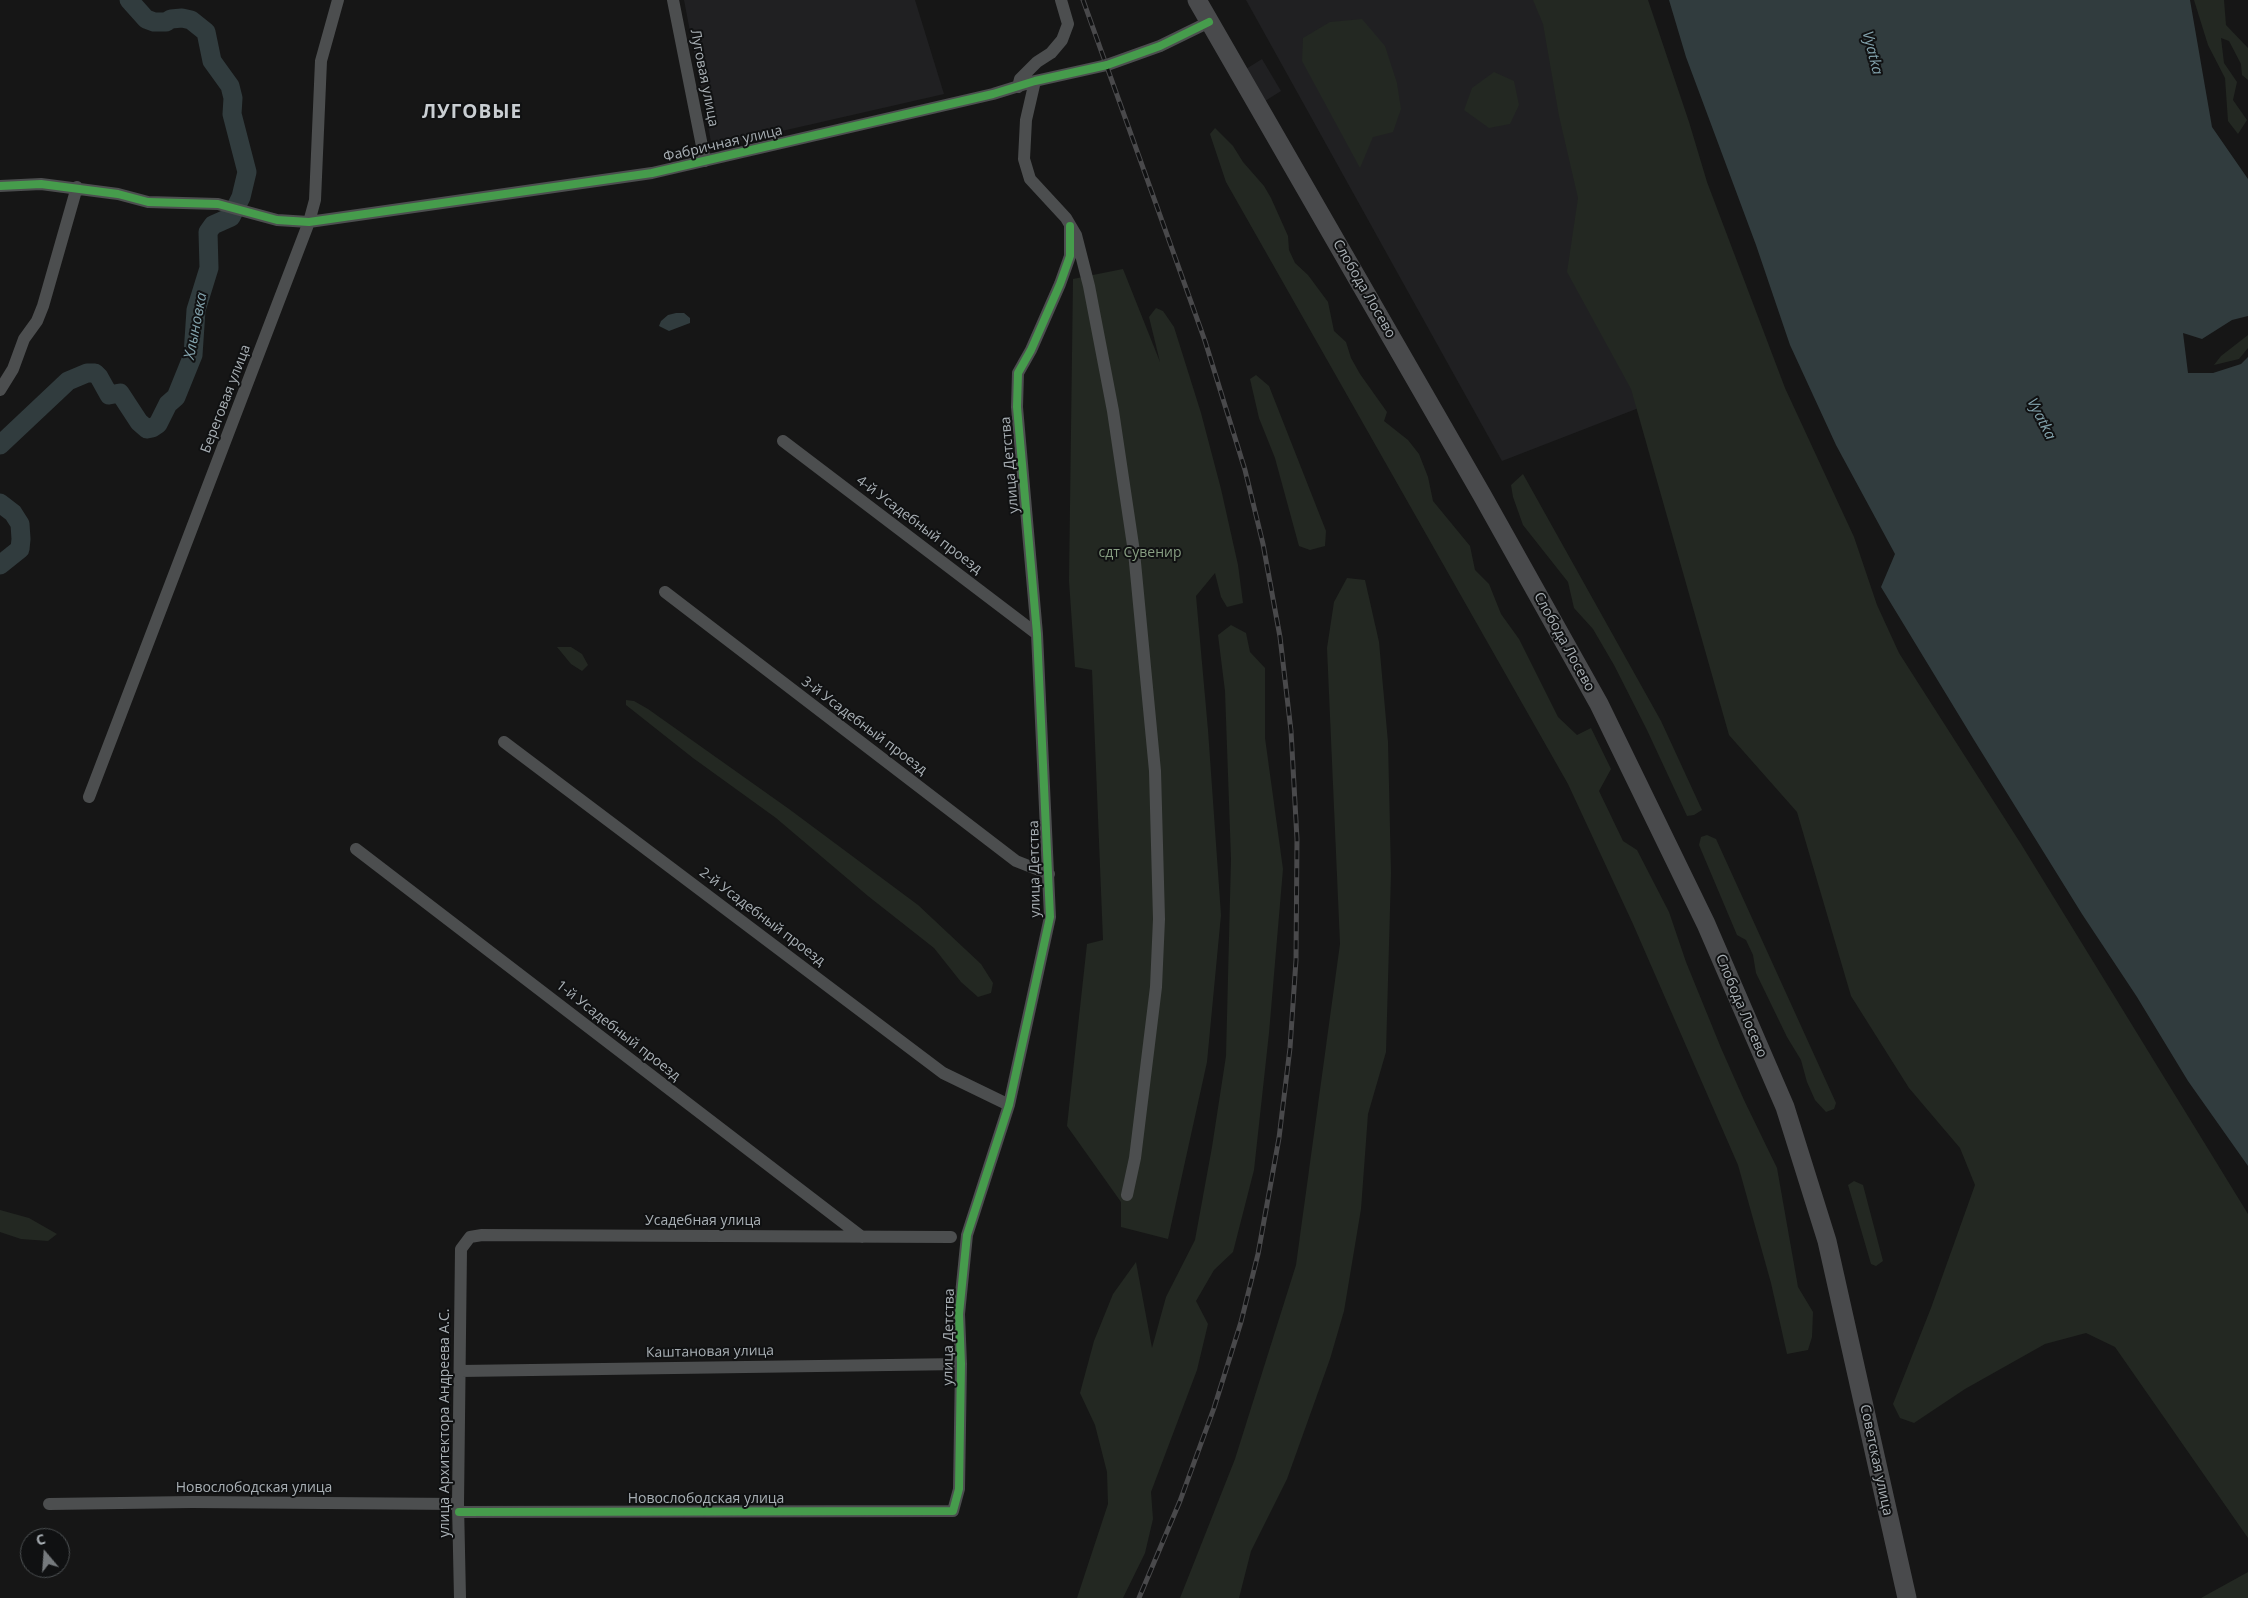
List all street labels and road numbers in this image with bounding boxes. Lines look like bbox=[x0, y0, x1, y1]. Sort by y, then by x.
street label: Луговая улица bbox=[686, 28, 722, 128]
street label: Фабричная улица bbox=[662, 122, 784, 166]
street label: Слобода Лосево bbox=[1329, 237, 1399, 341]
street label: Береговая улица bbox=[198, 342, 254, 456]
street label: улица Детства bbox=[997, 416, 1023, 514]
street label: 4-й Усадебный проезд bbox=[853, 472, 985, 578]
street label: Слобода Лосево bbox=[1530, 589, 1598, 695]
street label: 3-й Усадебный проезд bbox=[798, 673, 930, 779]
street label: улица Детства bbox=[1026, 820, 1044, 918]
street label: 2-й Усадебный проезд bbox=[696, 864, 828, 970]
street label: Слобода Лосево bbox=[1712, 952, 1770, 1060]
street label: 1-й Усадебный проезд bbox=[553, 977, 683, 1085]
street label: Усадебная улица bbox=[645, 1213, 761, 1229]
street label: улица Детства bbox=[940, 1288, 958, 1386]
street label: улица Архитектора Андреева А.С. bbox=[437, 1309, 453, 1537]
street label: Каштановая улица bbox=[646, 1342, 774, 1362]
street label: Советская улица bbox=[1856, 1403, 1896, 1517]
street label: Новослободская улица bbox=[176, 1480, 332, 1496]
street label: Новослободская улица bbox=[628, 1491, 784, 1507]

